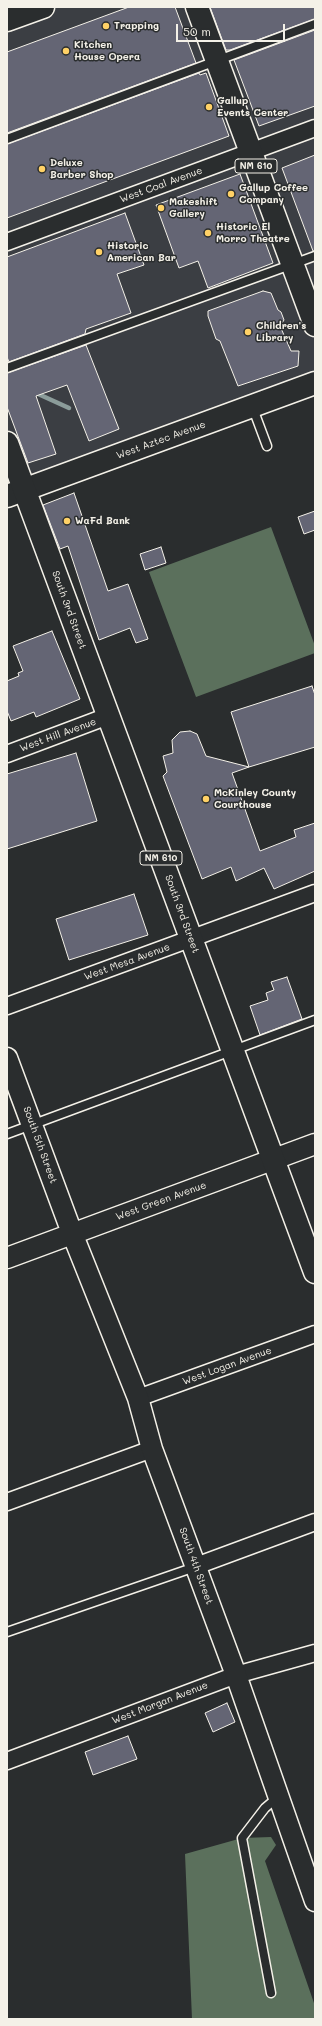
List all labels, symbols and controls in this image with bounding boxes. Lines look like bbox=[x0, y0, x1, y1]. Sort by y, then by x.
scale bar bbox=[178, 16, 287, 42]
place label: Trapping bbox=[114, 20, 159, 32]
marker: Trapping bbox=[101, 21, 111, 31]
text: 50 m bbox=[183, 23, 211, 39]
place label: Kitchen House Opera bbox=[74, 39, 140, 62]
marker: Kitchen House Opera bbox=[61, 46, 71, 56]
place label: Gallup Events Center bbox=[217, 95, 288, 118]
marker: Gallup Events Center bbox=[204, 102, 214, 112]
place label: Deluxe Barber Shop bbox=[50, 157, 114, 180]
road number: NM 610 bbox=[235, 159, 277, 173]
marker: Deluxe Barber Shop bbox=[37, 164, 47, 174]
street label: West Coal Avenue bbox=[118, 164, 204, 206]
place label: Gallup Coffee Company bbox=[239, 182, 308, 206]
marker: Gallup Coffee Company bbox=[226, 189, 236, 199]
place label: Makeshift Gallery bbox=[169, 196, 218, 220]
marker: Makeshift Gallery bbox=[156, 203, 166, 213]
place label: Historic El Morro Theatre bbox=[216, 221, 290, 244]
marker: Historic El Morro Theatre bbox=[203, 228, 213, 238]
place label: Historic American Bar bbox=[107, 240, 176, 264]
marker: Historic American Bar bbox=[94, 247, 104, 257]
place label: Children's Library bbox=[256, 320, 306, 344]
marker: Children's Library bbox=[243, 327, 253, 337]
street label: West Aztec Avenue bbox=[115, 418, 207, 462]
place label: WaFd Bank bbox=[75, 515, 130, 527]
marker: WaFd Bank bbox=[62, 516, 72, 526]
street label: South 3rd Street bbox=[49, 569, 89, 651]
street label: West Hill Avenue bbox=[18, 716, 98, 754]
place label: McKinley County Courthouse bbox=[214, 787, 296, 810]
marker: McKinley County Courthouse bbox=[201, 794, 211, 804]
road number: NM 610 bbox=[140, 851, 182, 865]
street label: South 3rd Street bbox=[162, 873, 202, 955]
street label: West Mesa Avenue bbox=[82, 941, 172, 983]
street label: South 5th Street bbox=[20, 1105, 60, 1185]
street label: West Green Avenue bbox=[114, 1179, 208, 1223]
street label: West Logan Avenue bbox=[181, 1344, 273, 1388]
street label: South 4th Street bbox=[176, 1526, 216, 1606]
street label: West Morgan Avenue bbox=[110, 1679, 210, 1727]

